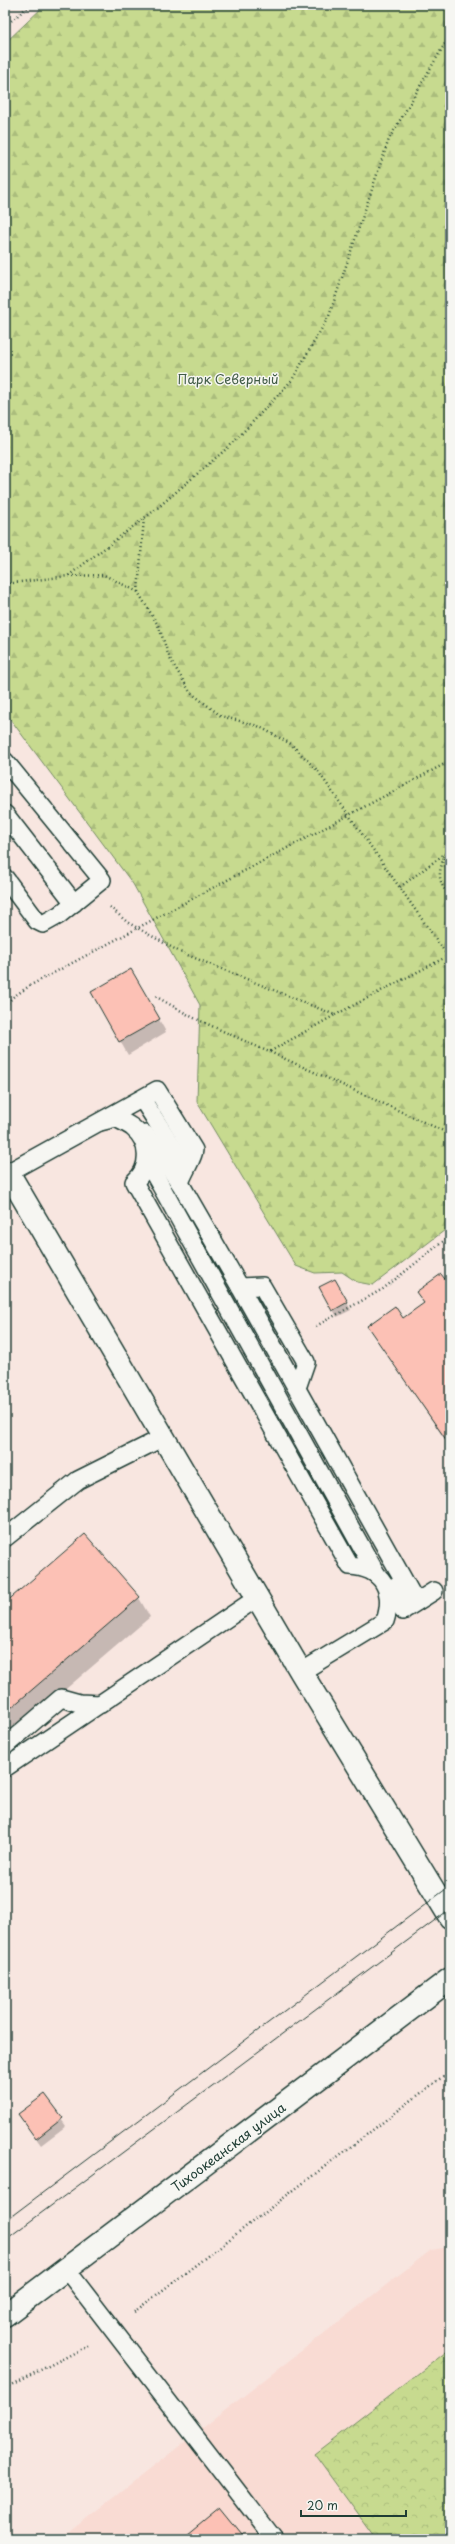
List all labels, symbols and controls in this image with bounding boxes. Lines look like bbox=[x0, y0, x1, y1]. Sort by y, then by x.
park label: Парк Северный bbox=[177, 369, 279, 388]
street label: Тихоокеанская улица bbox=[167, 2097, 290, 2196]
scale bar bbox=[301, 2492, 406, 2518]
text: 20 m bbox=[307, 2496, 338, 2514]

